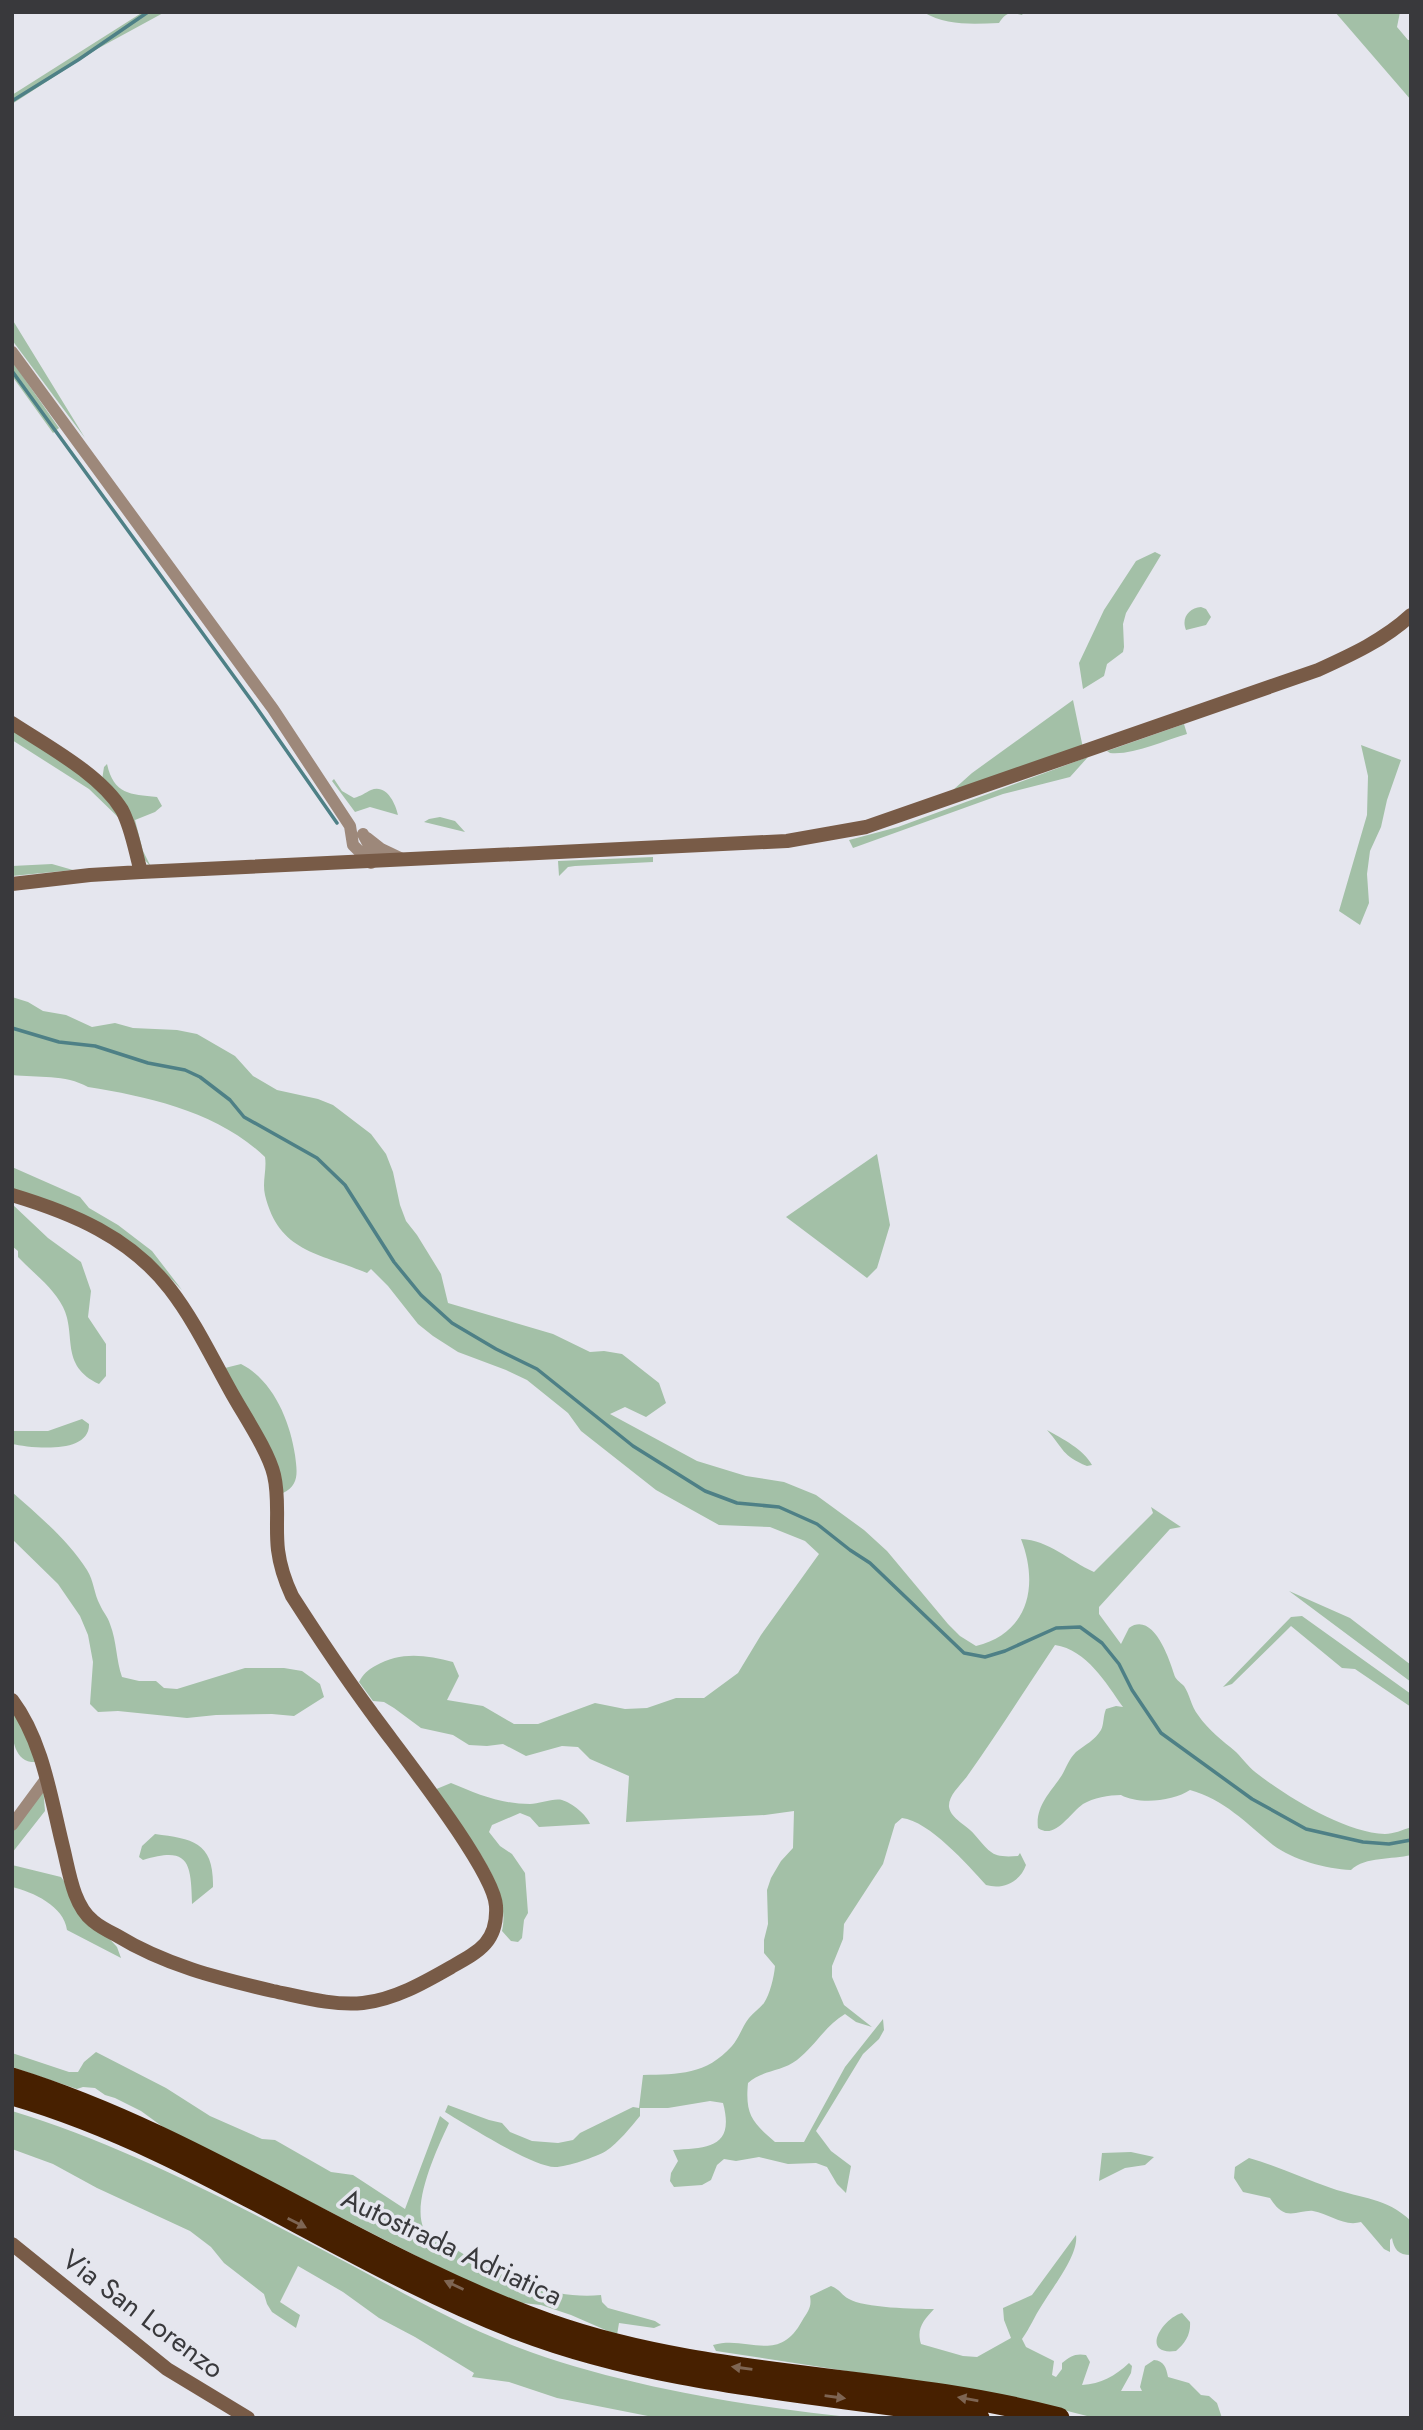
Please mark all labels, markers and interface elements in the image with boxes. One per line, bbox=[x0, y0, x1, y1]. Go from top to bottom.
street label: Autostrada Adriatica bbox=[335, 2178, 569, 2316]
one-way arrow bbox=[287, 2217, 307, 2229]
street label: Via San Lorenzo bbox=[53, 2239, 233, 2389]
one-way arrow bbox=[444, 2279, 464, 2291]
one-way arrow bbox=[731, 2362, 753, 2373]
one-way arrow bbox=[825, 2392, 847, 2403]
one-way arrow bbox=[957, 2393, 979, 2404]

